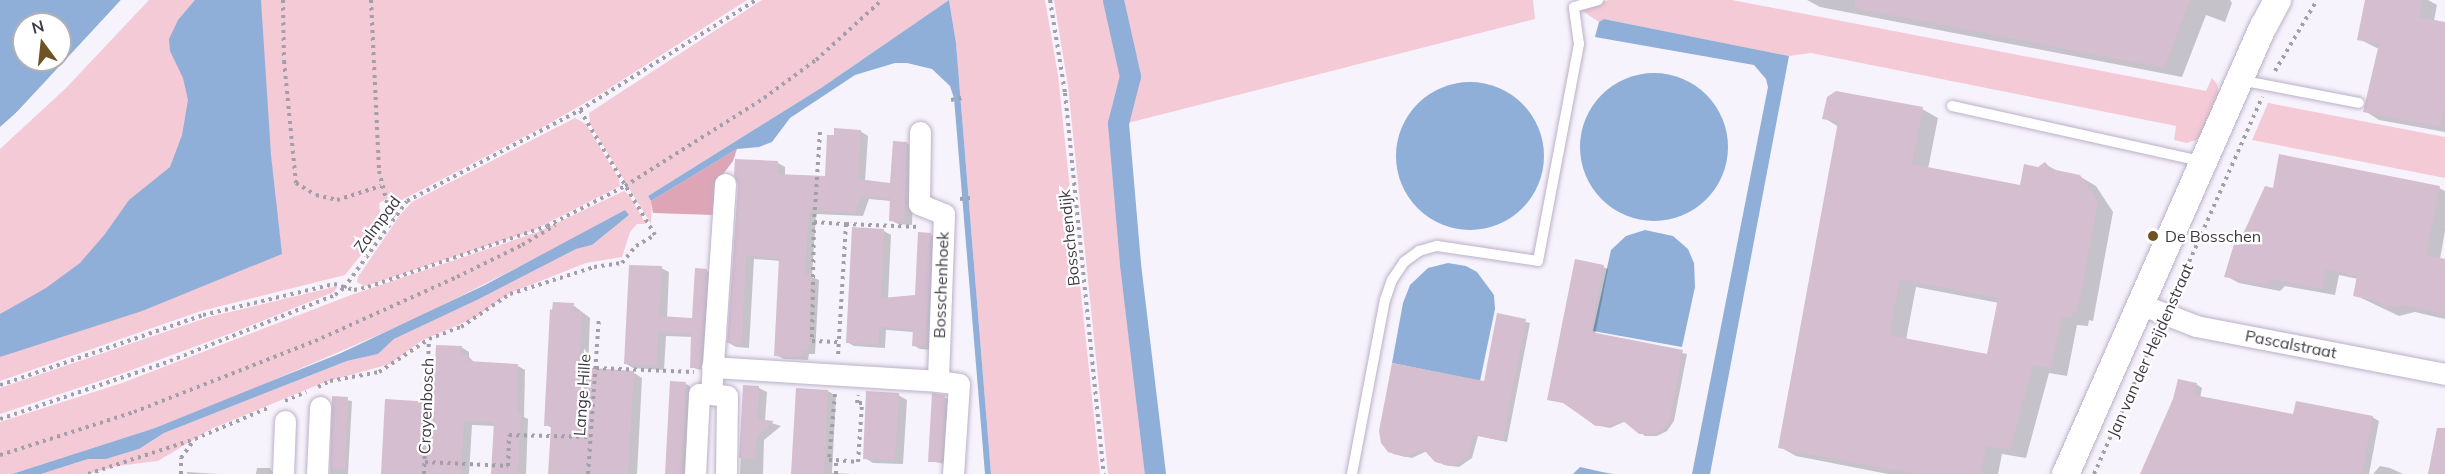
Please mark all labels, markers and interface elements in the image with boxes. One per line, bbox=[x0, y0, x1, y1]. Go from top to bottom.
north arrow bbox=[12, 12, 72, 72]
text: N bbox=[29, 15, 46, 38]
street label: Bosschendijk bbox=[1054, 189, 1084, 287]
street label: Zalmpad bbox=[350, 192, 404, 256]
place label: De Bosschen bbox=[2165, 226, 2261, 246]
marker: De Bosschen bbox=[2146, 229, 2160, 243]
street label: Bosschenhoek bbox=[930, 231, 952, 339]
street label: Jan van der Heijdenstraat bbox=[2103, 260, 2197, 440]
street label: Pascalstraat bbox=[2244, 326, 2338, 362]
street label: Lange Hille bbox=[570, 353, 594, 437]
street label: Crayenbosch bbox=[415, 357, 437, 455]

